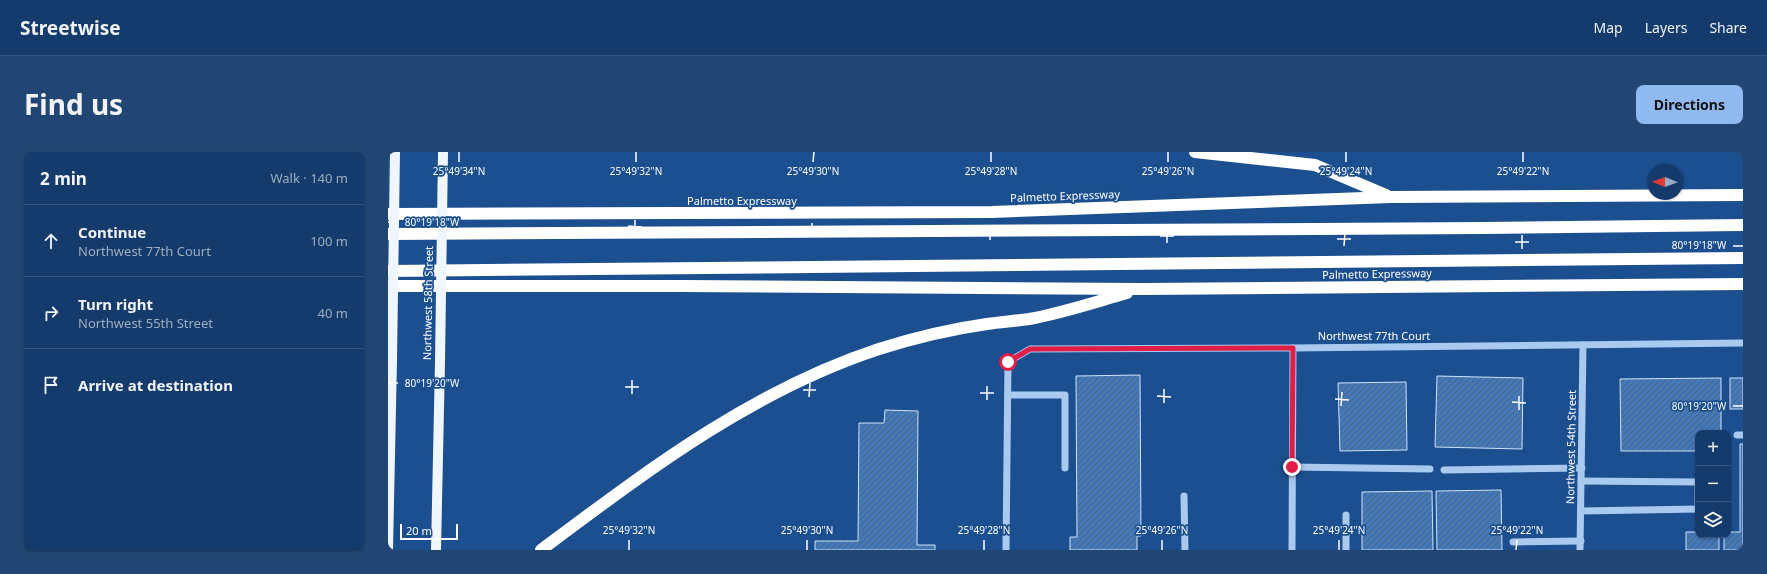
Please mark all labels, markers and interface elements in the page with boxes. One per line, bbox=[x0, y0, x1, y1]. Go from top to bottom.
text: Streetwise bbox=[20, 15, 121, 41]
text: Map bbox=[1594, 18, 1623, 37]
text: Layers bbox=[1645, 18, 1687, 37]
text: Share bbox=[1709, 18, 1747, 37]
text: Find us bbox=[24, 85, 123, 123]
button: Directions bbox=[1636, 85, 1743, 124]
text: 25°49'34"N bbox=[433, 164, 485, 178]
text: 25°49'32"N bbox=[610, 164, 662, 178]
text: 25°49'30"N bbox=[787, 164, 839, 178]
text: 25°49'28"N bbox=[965, 164, 1017, 178]
text: 25°49'26"N bbox=[1142, 164, 1194, 178]
text: 25°49'24"N bbox=[1320, 164, 1372, 178]
text: 25°49'22"N bbox=[1497, 164, 1549, 178]
north arrow bbox=[1647, 164, 1683, 200]
text: 2 min bbox=[40, 167, 87, 190]
text: Walk · 140 m bbox=[270, 169, 348, 187]
street label: Palmetto Expressway bbox=[1010, 186, 1120, 205]
street label: Palmetto Expressway bbox=[687, 193, 797, 208]
text: 80°19'18"W bbox=[405, 215, 460, 229]
text: Continue bbox=[78, 222, 146, 242]
icon: ahead bbox=[40, 230, 62, 252]
text: 100 m bbox=[310, 232, 348, 250]
text: 80°19'18"W bbox=[1672, 238, 1727, 252]
text: Northwest 77th Court bbox=[78, 242, 211, 260]
street label: Northwest 58th Street bbox=[419, 246, 436, 360]
street label: Palmetto Expressway bbox=[1322, 265, 1432, 282]
text: Turn right bbox=[78, 294, 153, 314]
icon: right bbox=[40, 302, 62, 324]
text: 40 m bbox=[318, 304, 348, 322]
text: Northwest 55th Street bbox=[78, 314, 213, 332]
street label: Northwest 77th Court bbox=[1318, 328, 1430, 343]
route start bbox=[999, 353, 1017, 371]
icon: arrive bbox=[40, 374, 62, 396]
text: Arrive at destination bbox=[78, 375, 233, 395]
text: 80°19'20"W bbox=[405, 376, 460, 390]
street label: Northwest 54th Street bbox=[1562, 390, 1579, 504]
text: 80°19'20"W bbox=[1672, 399, 1727, 413]
map controls bbox=[1695, 430, 1731, 538]
button: + bbox=[1695, 430, 1731, 466]
route end bbox=[1283, 458, 1301, 476]
button: − bbox=[1695, 466, 1731, 502]
button: layers bbox=[1695, 502, 1731, 538]
scale bar bbox=[400, 522, 458, 541]
text: 20 m bbox=[406, 523, 432, 538]
text: 25°49'32"N bbox=[603, 523, 655, 537]
text: 25°49'30"N bbox=[781, 523, 833, 537]
text: 25°49'28"N bbox=[958, 523, 1010, 537]
text: 25°49'26"N bbox=[1136, 523, 1188, 537]
text: 25°49'24"N bbox=[1313, 523, 1365, 537]
text: 25°49'22"N bbox=[1491, 523, 1543, 537]

